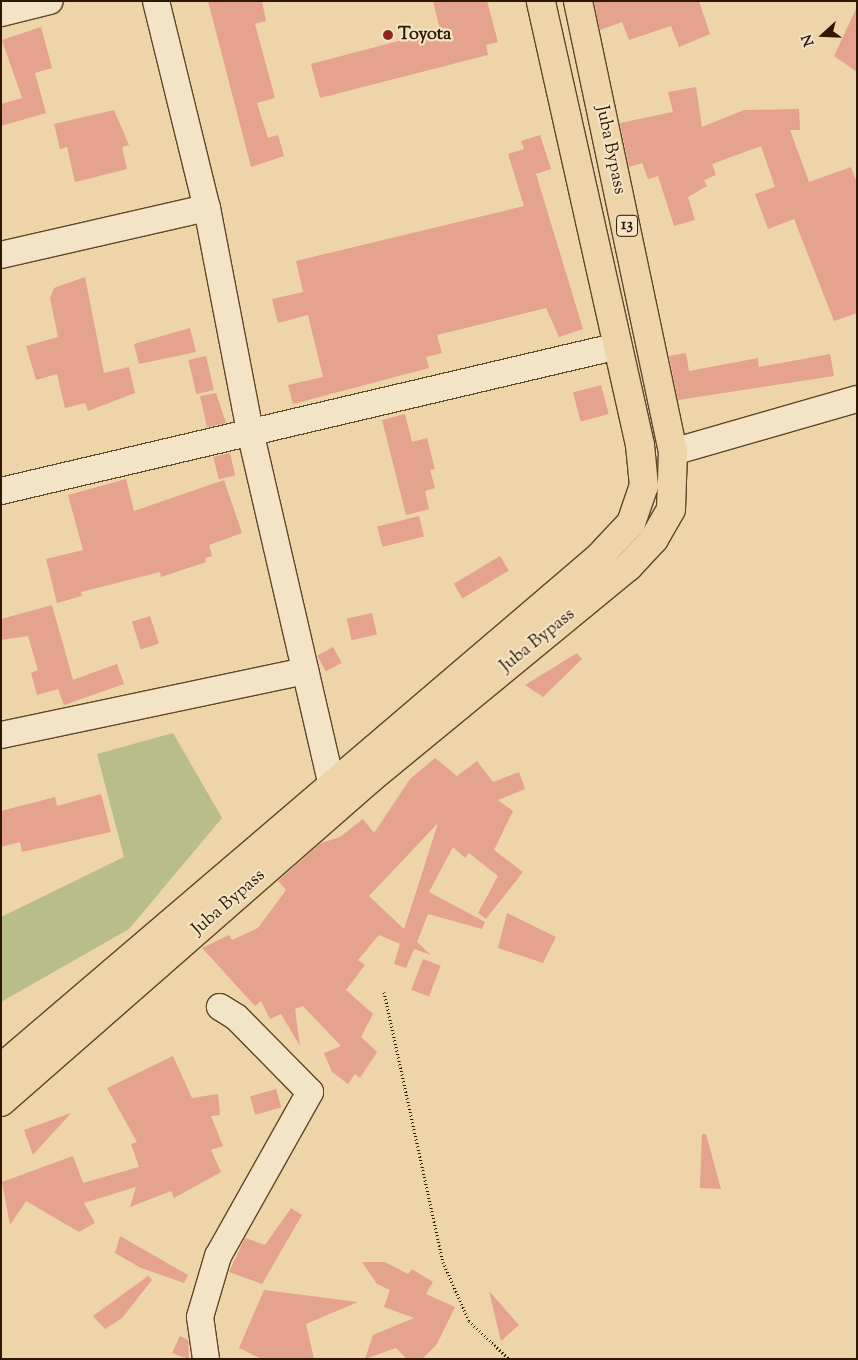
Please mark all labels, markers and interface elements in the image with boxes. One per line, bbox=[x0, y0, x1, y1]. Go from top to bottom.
north arrow bbox=[798, 10, 848, 60]
place label: Toyota bbox=[398, 24, 451, 46]
marker: Toyota bbox=[382, 29, 394, 41]
text: N bbox=[798, 31, 820, 49]
street label: Juba Bypass bbox=[590, 104, 630, 196]
road number: 13 bbox=[616, 212, 638, 240]
street label: Juba Bypass bbox=[496, 604, 580, 678]
street label: Juba Bypass bbox=[188, 865, 270, 941]

